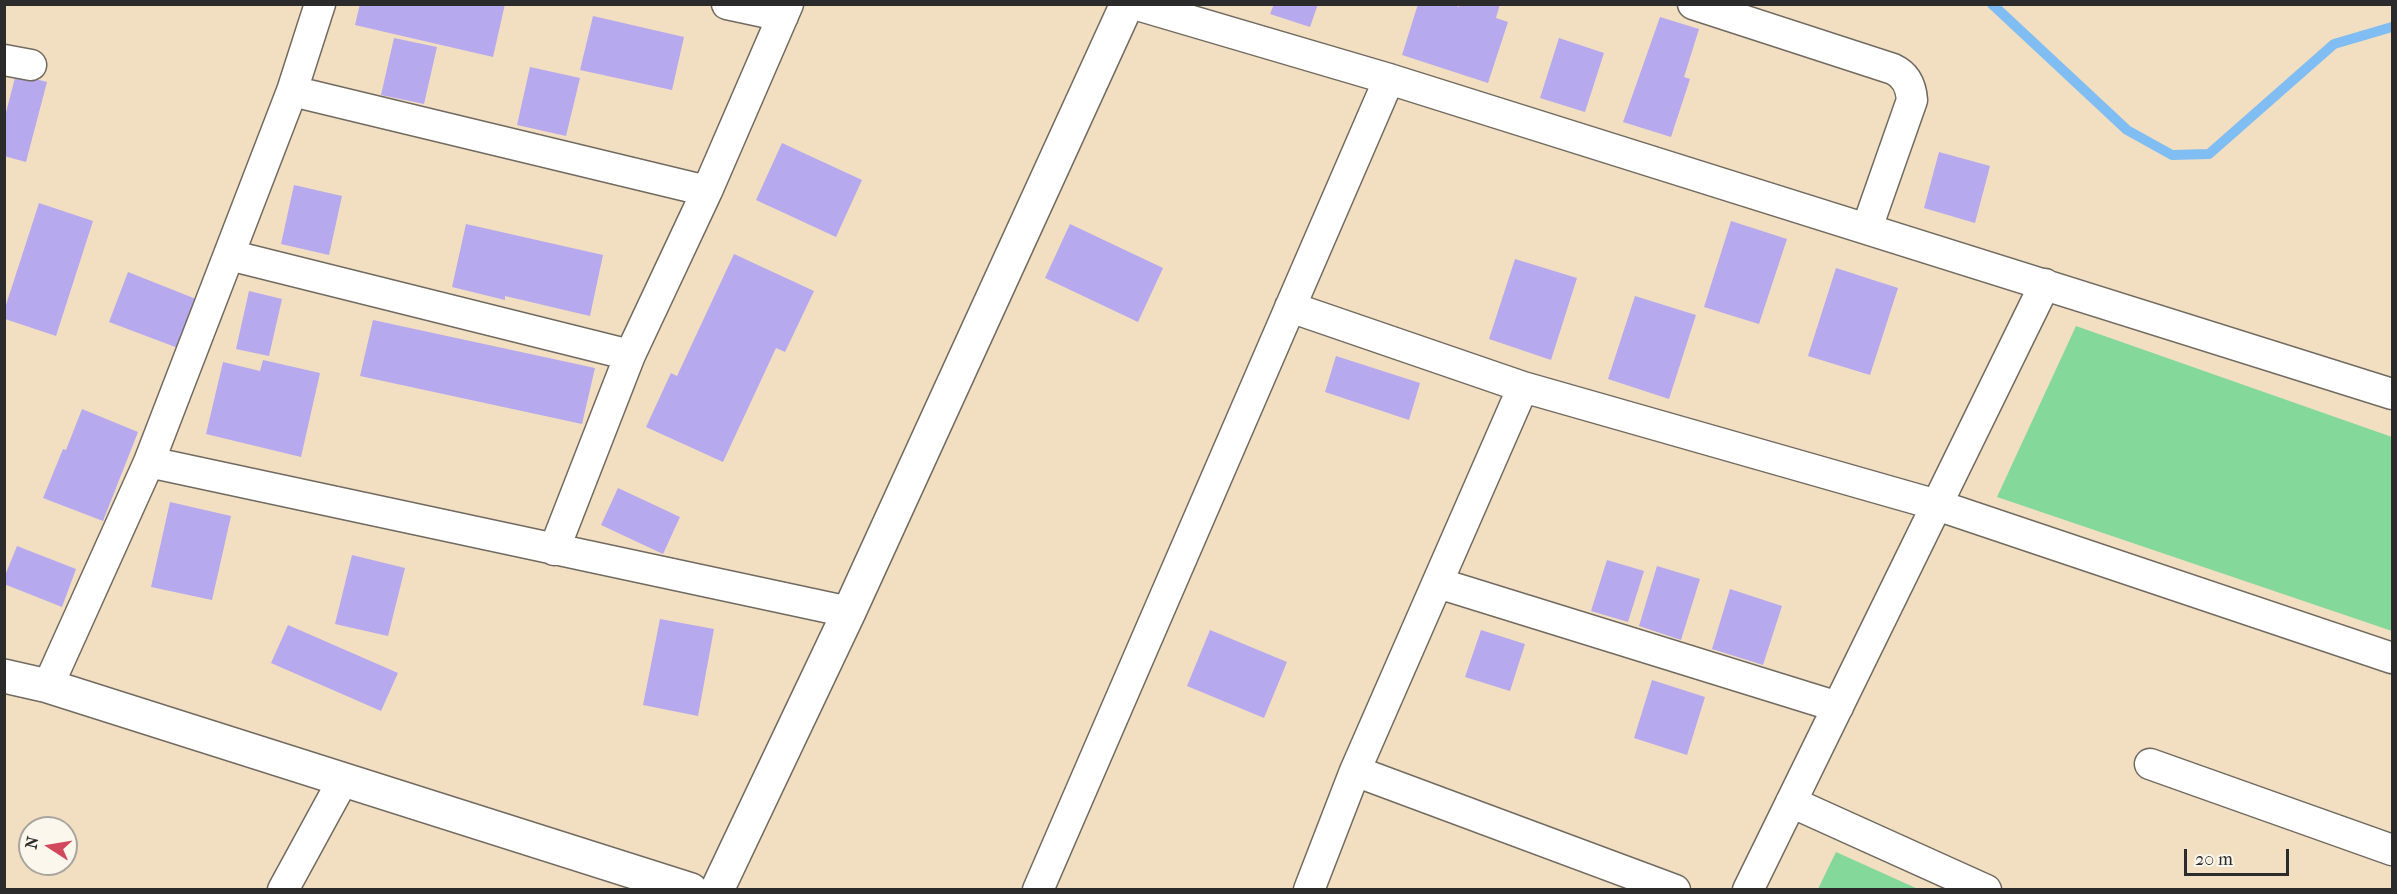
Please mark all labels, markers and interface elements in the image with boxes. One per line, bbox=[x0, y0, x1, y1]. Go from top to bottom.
north arrow bbox=[18, 816, 78, 876]
text: N bbox=[21, 835, 42, 850]
scale bar bbox=[2187, 837, 2292, 875]
text: 20 m bbox=[2195, 849, 2233, 870]

